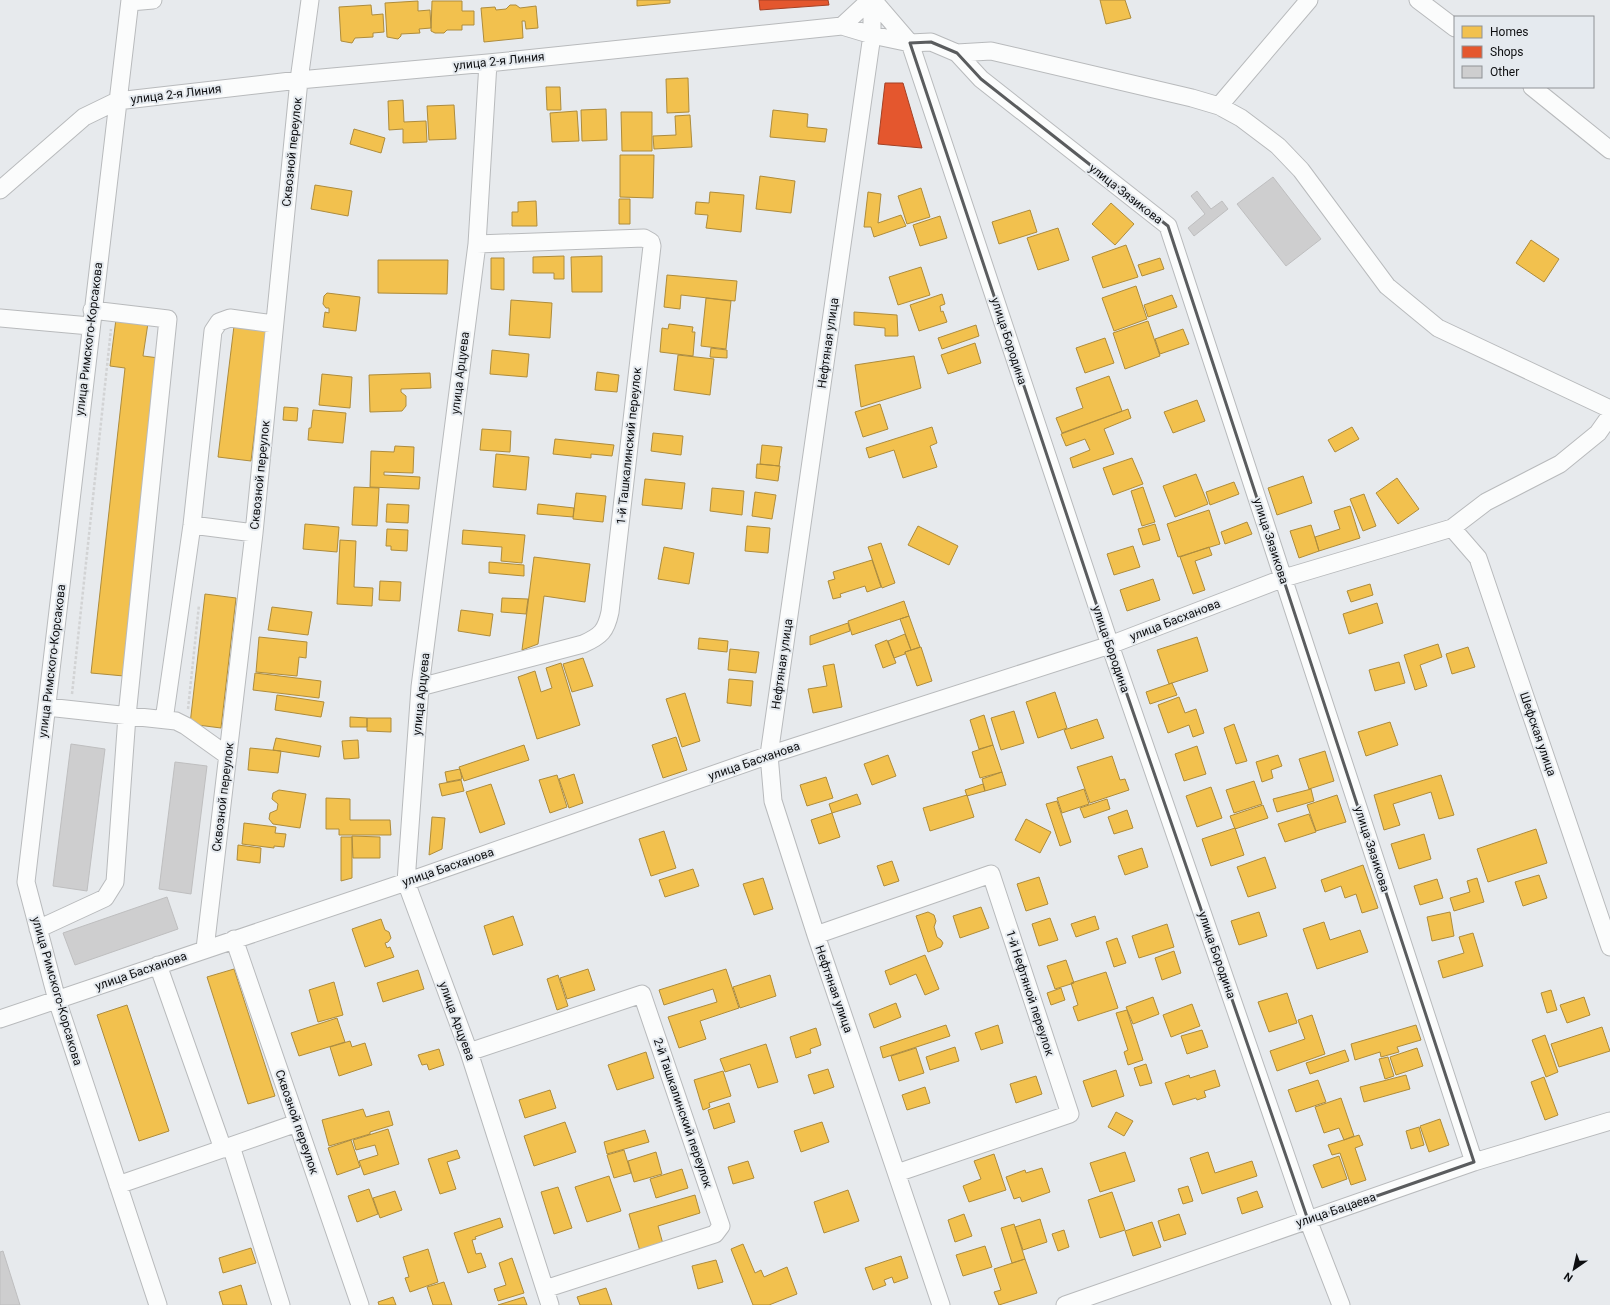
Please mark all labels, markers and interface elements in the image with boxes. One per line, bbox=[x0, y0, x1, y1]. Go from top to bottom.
legend bbox=[1454, 16, 1594, 88]
text: Homes bbox=[1490, 25, 1528, 39]
text: Shops bbox=[1490, 45, 1524, 59]
street label: улица 2-я Линия bbox=[453, 49, 545, 73]
text: Other bbox=[1490, 65, 1519, 79]
street label: улица 2-я Линия bbox=[130, 81, 222, 107]
street label: Сквозной переулок bbox=[279, 96, 305, 207]
street label: улица Зязикова bbox=[1087, 161, 1165, 227]
street label: улица Римского-Корсакова bbox=[73, 262, 105, 416]
street label: улица Бородина bbox=[988, 296, 1030, 386]
street label: Нефтяная улица bbox=[815, 297, 841, 389]
street label: улица Арцуева bbox=[448, 331, 472, 415]
street label: 1-й Ташкалинский переулок bbox=[614, 366, 644, 525]
street label: Сквозной переулок bbox=[247, 419, 273, 530]
street label: улица Зязикова bbox=[1251, 496, 1291, 586]
street label: улица Римского-Корсакова bbox=[36, 584, 68, 738]
street label: улица Басханова bbox=[1128, 596, 1222, 644]
street label: улица Бородина bbox=[1090, 604, 1132, 694]
street label: Нефтяная улица bbox=[769, 618, 795, 710]
street label: улица Арцуева bbox=[410, 652, 432, 736]
street label: Шефская улица bbox=[1517, 690, 1559, 778]
street label: улица Басханова bbox=[706, 739, 802, 783]
street label: Сквозной переулок bbox=[209, 741, 237, 852]
street label: улица Зязикова bbox=[1352, 804, 1392, 894]
street label: улица Басханова bbox=[400, 845, 496, 889]
street label: улица Бородина bbox=[1196, 910, 1238, 1000]
street label: улица Римского-Корсакова bbox=[29, 915, 85, 1067]
street label: 1-й Нефтяной переулок bbox=[1003, 928, 1057, 1058]
street label: Нефтяная улица bbox=[812, 943, 856, 1035]
street label: улица Басханова bbox=[93, 949, 189, 993]
street label: улица Арцуева bbox=[436, 980, 478, 1062]
street label: 2-й Ташкалинский переулок bbox=[651, 1036, 715, 1190]
street label: Сквозной переулок bbox=[273, 1068, 322, 1177]
street label: улица Бацаева bbox=[1294, 1190, 1378, 1230]
north arrow bbox=[1554, 1249, 1594, 1289]
text: N bbox=[1562, 1269, 1576, 1284]

